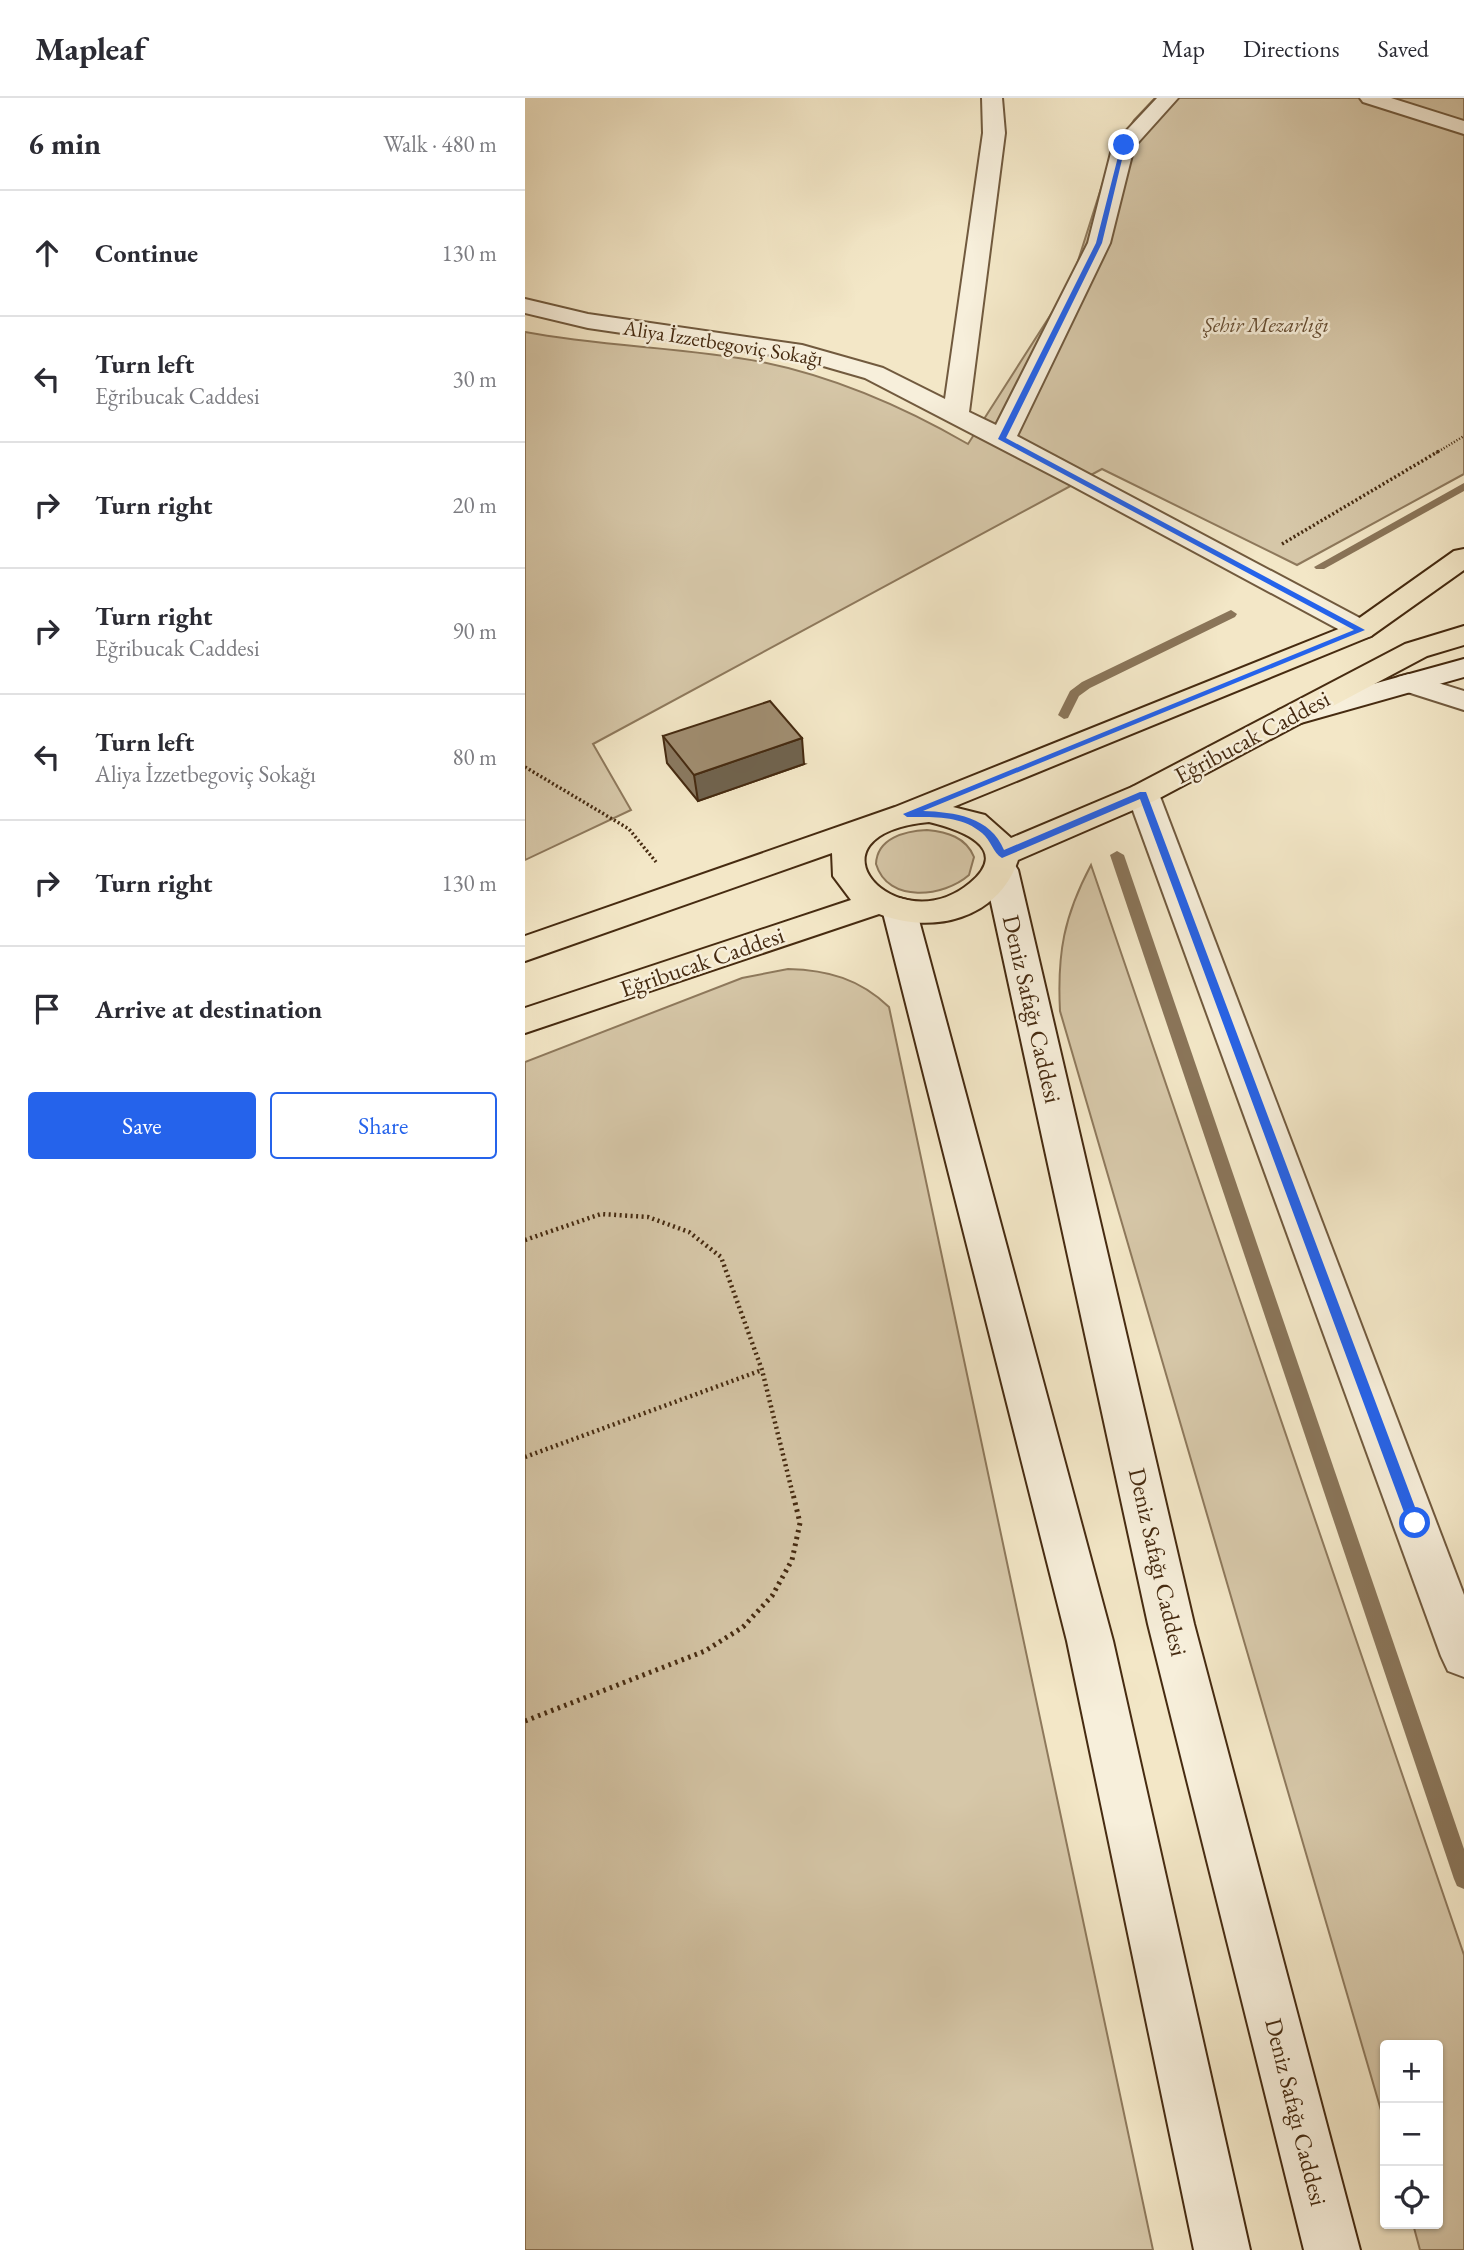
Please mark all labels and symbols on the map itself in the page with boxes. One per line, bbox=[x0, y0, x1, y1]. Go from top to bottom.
route end bbox=[1108, 129, 1139, 160]
park label: Şehir Mezarlığı bbox=[1202, 311, 1329, 338]
street label: Aliya İzzetbegoviç Sokağı bbox=[620, 313, 825, 372]
street label: Eğribucak Caddesi bbox=[1169, 682, 1335, 791]
street label: Deniz Safağı Caddesi bbox=[996, 912, 1069, 1106]
street label: Eğribucak Caddesi bbox=[616, 919, 788, 1004]
street label: Deniz Safağı Caddesi bbox=[1122, 1465, 1195, 1659]
route start bbox=[1399, 1507, 1430, 1538]
street label: Deniz Safağı Caddesi bbox=[1258, 2015, 1335, 2209]

